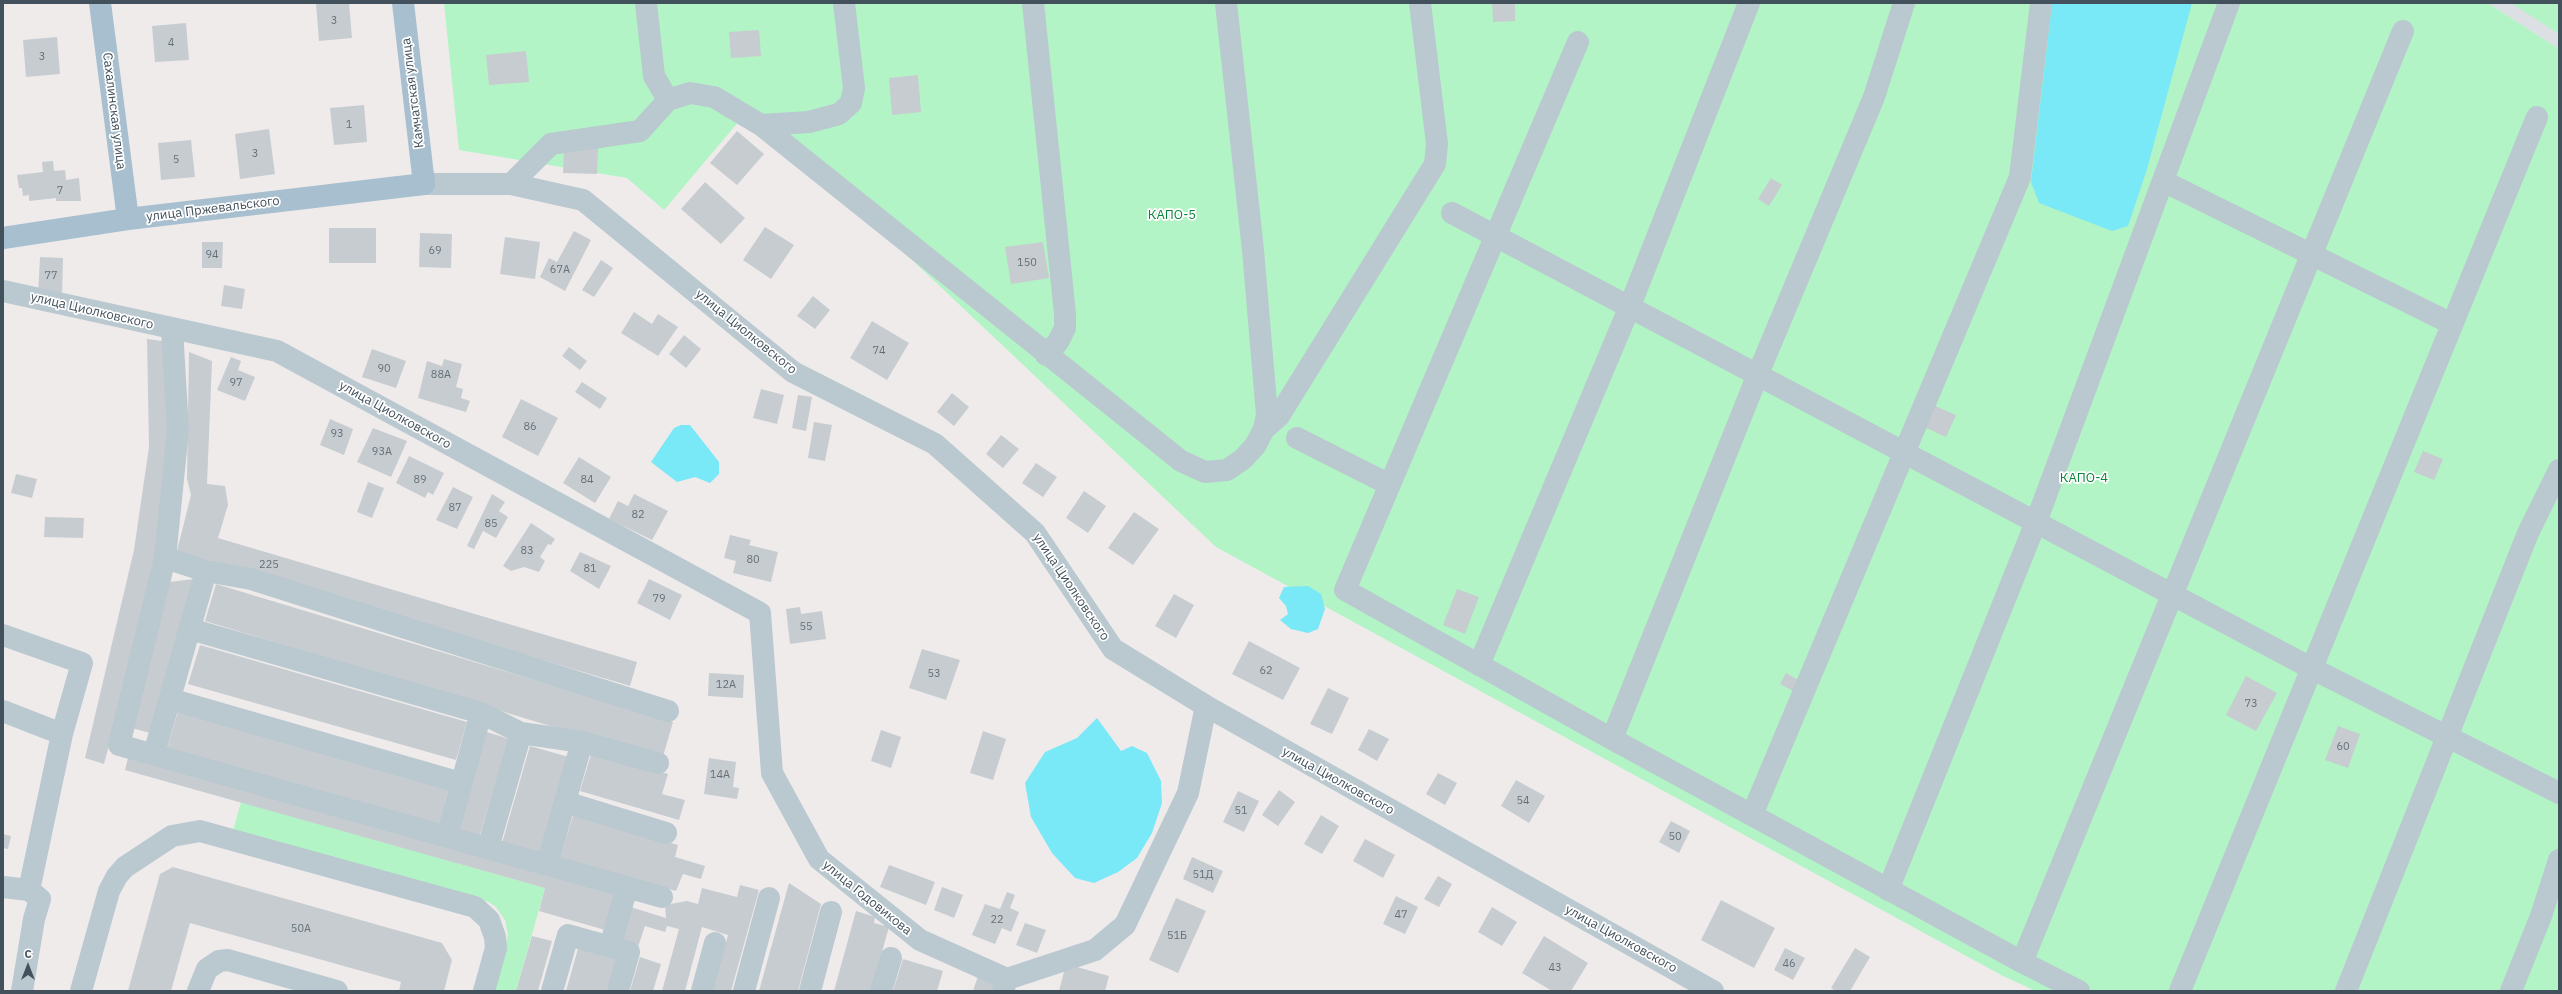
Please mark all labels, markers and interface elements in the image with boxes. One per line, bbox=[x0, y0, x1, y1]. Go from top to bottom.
house number: 3 bbox=[331, 14, 337, 28]
house number: 4 bbox=[168, 36, 174, 50]
street label: Камчатская улица bbox=[399, 37, 427, 149]
house number: 3 bbox=[39, 50, 45, 64]
street label: Сахалинская улица bbox=[99, 52, 129, 170]
house number: 1 bbox=[346, 118, 352, 132]
house number: 3 bbox=[252, 147, 258, 161]
house number: 5 bbox=[173, 153, 179, 167]
house number: 7 bbox=[57, 184, 63, 198]
street label: улица Пржевальского bbox=[145, 193, 281, 225]
park label: КАПО-5 bbox=[1148, 207, 1196, 223]
house number: 69 bbox=[428, 244, 442, 258]
house number: 94 bbox=[205, 248, 219, 262]
house number: 150 bbox=[1017, 256, 1037, 270]
house number: 67А bbox=[550, 263, 570, 277]
house number: 77 bbox=[44, 269, 58, 283]
street label: улица Циолковского bbox=[692, 286, 800, 378]
street label: улица Циолковского bbox=[29, 289, 155, 333]
house number: 74 bbox=[872, 344, 886, 358]
house number: 90 bbox=[377, 362, 391, 376]
house number: 88А bbox=[431, 368, 451, 382]
house number: 97 bbox=[229, 376, 243, 390]
street label: улица Циолковского bbox=[336, 378, 454, 452]
house number: 86 bbox=[523, 420, 537, 434]
house number: 93 bbox=[330, 427, 344, 441]
house number: 93А bbox=[372, 445, 392, 459]
park label: КАПО-4 bbox=[2060, 470, 2108, 486]
house number: 89 bbox=[413, 473, 427, 487]
house number: 84 bbox=[580, 473, 594, 487]
house number: 87 bbox=[448, 501, 462, 515]
house number: 82 bbox=[631, 508, 645, 522]
house number: 85 bbox=[484, 517, 498, 531]
street label: улица Циолковского bbox=[1029, 531, 1113, 643]
house number: 83 bbox=[520, 544, 534, 558]
house number: 80 bbox=[746, 553, 760, 567]
house number: 225 bbox=[259, 558, 279, 572]
house number: 81 bbox=[583, 562, 597, 576]
house number: 79 bbox=[652, 592, 666, 606]
house number: 55 bbox=[799, 620, 813, 634]
house number: 62 bbox=[1259, 664, 1273, 678]
house number: 53 bbox=[927, 667, 941, 681]
house number: 12А bbox=[716, 678, 736, 692]
house number: 73 bbox=[2244, 697, 2258, 711]
house number: 60 bbox=[2336, 740, 2350, 754]
street label: улица Циолковского bbox=[1279, 744, 1397, 818]
house number: 14А bbox=[710, 768, 730, 782]
house number: 54 bbox=[1516, 794, 1530, 808]
house number: 51 bbox=[1234, 804, 1248, 818]
house number: 50 bbox=[1668, 830, 1682, 844]
street label: улица Годовикова bbox=[819, 857, 915, 939]
house number: 51Д bbox=[1192, 868, 1214, 882]
street label: улица Циолковского bbox=[1562, 902, 1680, 976]
house number: 47 bbox=[1394, 908, 1408, 922]
house number: 22 bbox=[990, 913, 1004, 927]
house number: 50А bbox=[291, 922, 311, 936]
house number: 51Б bbox=[1167, 929, 1187, 943]
north arrow bbox=[8, 946, 48, 986]
text: С bbox=[24, 947, 32, 961]
house number: 46 bbox=[1782, 957, 1796, 971]
house number: 43 bbox=[1548, 961, 1562, 975]

